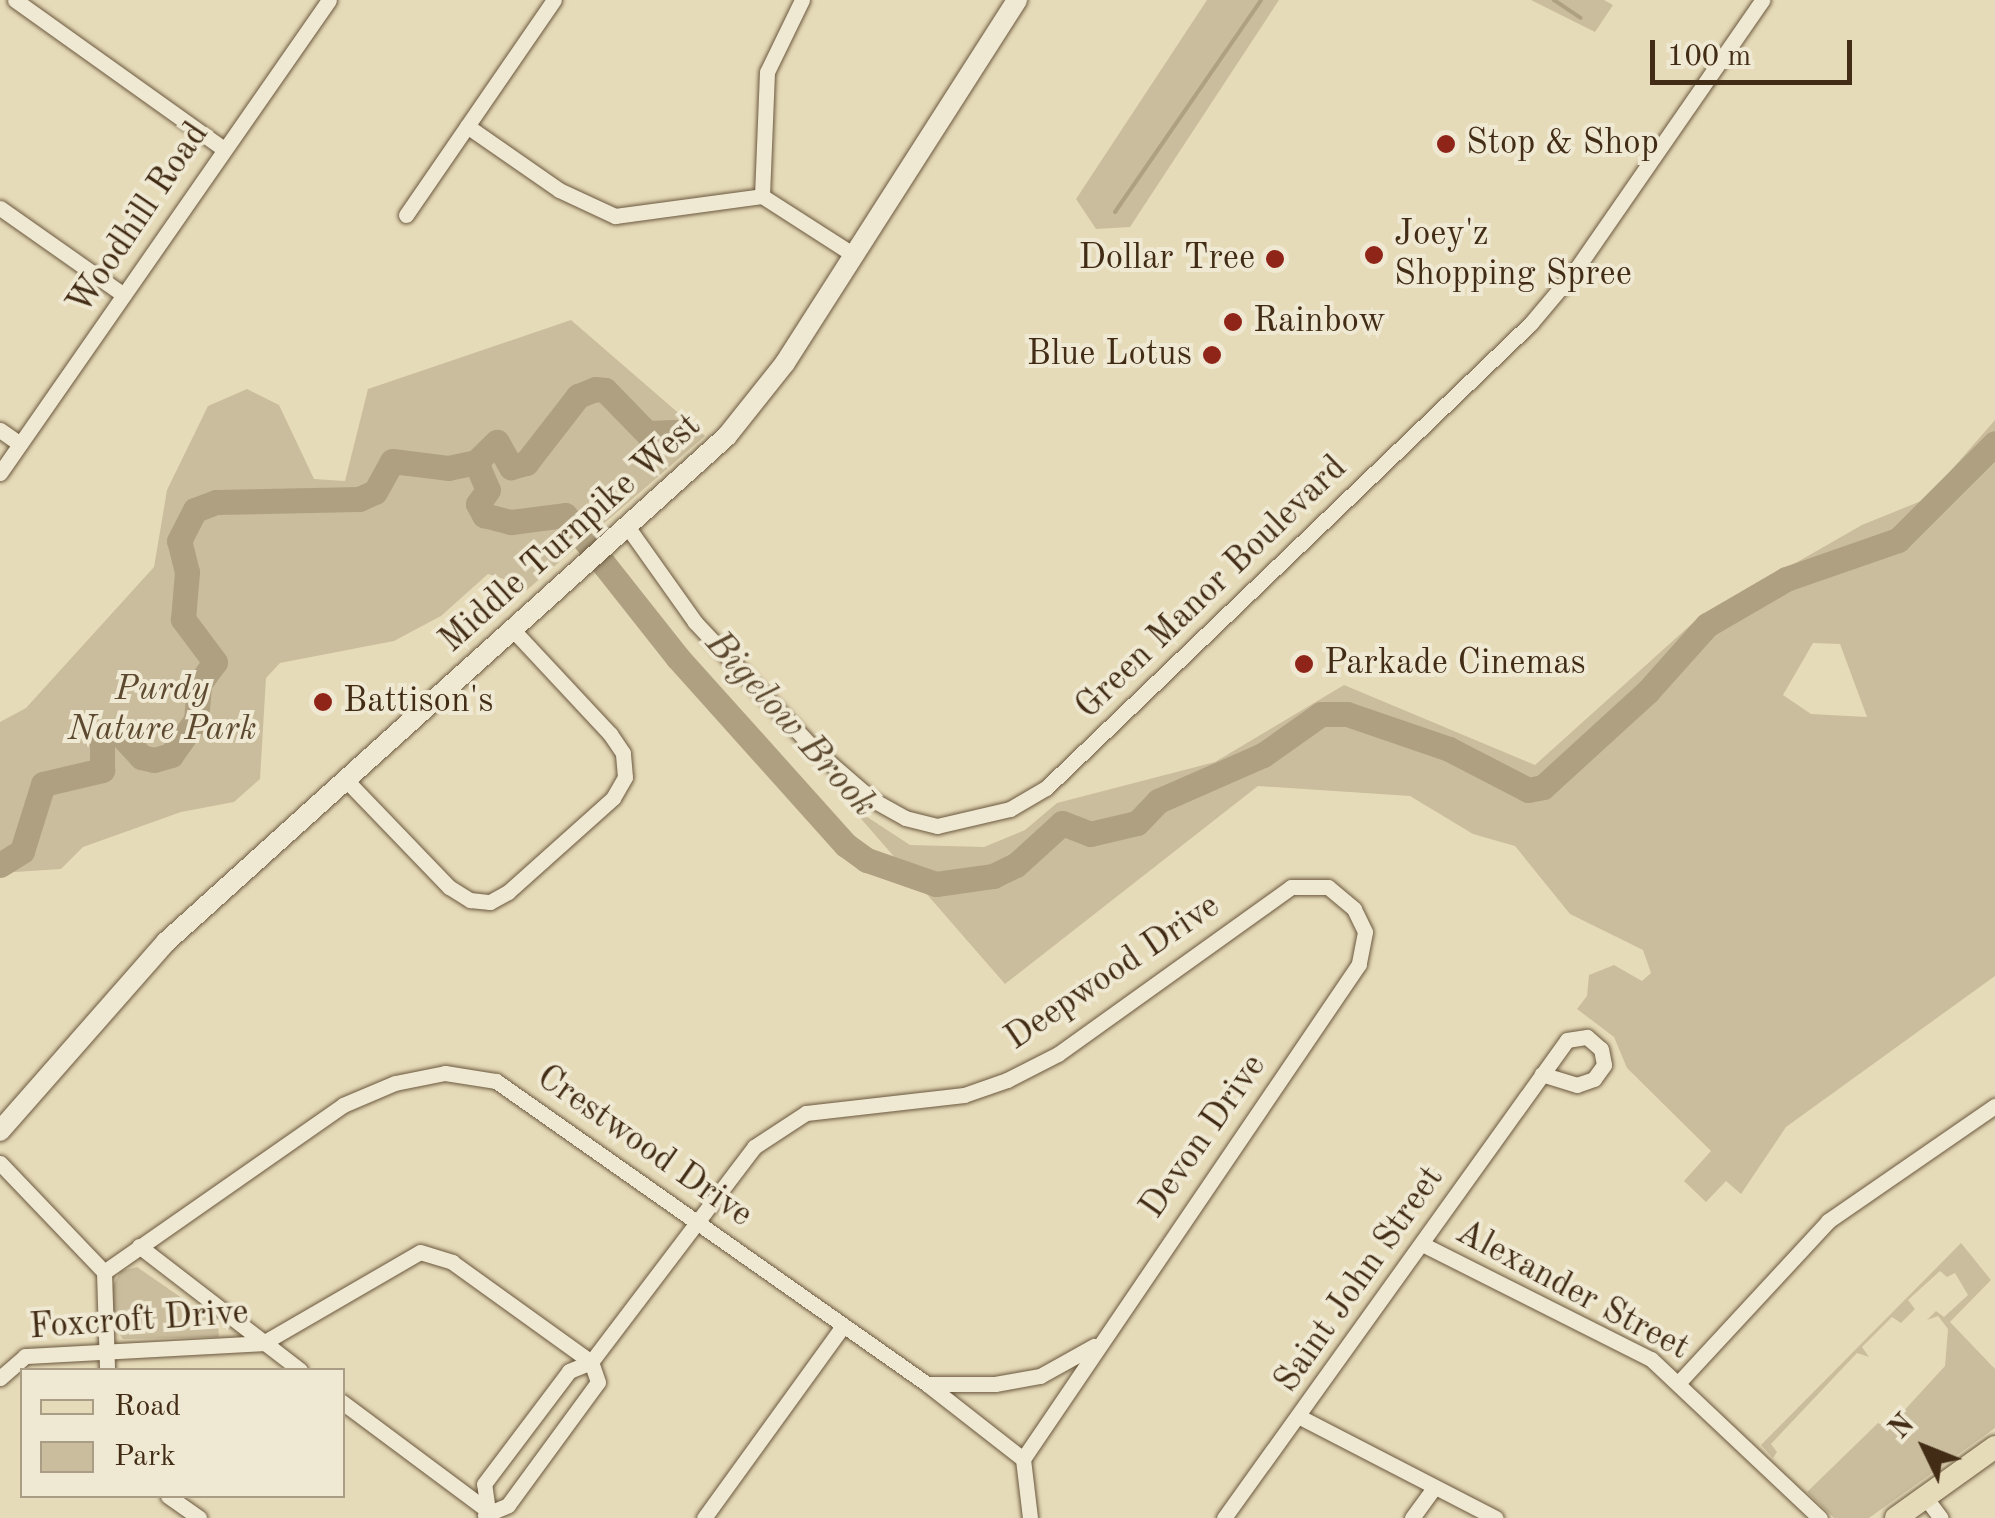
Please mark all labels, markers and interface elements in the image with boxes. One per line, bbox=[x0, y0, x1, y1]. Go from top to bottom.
scale bar bbox=[1655, 20, 1858, 82]
text: 100 m bbox=[1667, 42, 1751, 72]
street label: Woodhill Road bbox=[59, 115, 219, 323]
place label: Stop & Shop bbox=[1466, 123, 1659, 165]
marker: Stop & Shop bbox=[1435, 133, 1457, 155]
place label: Joey'z Shopping Spree bbox=[1394, 214, 1632, 296]
place label: Dollar Tree bbox=[1078, 238, 1255, 280]
marker: Joey'z Shopping Spree bbox=[1363, 244, 1385, 266]
marker: Dollar Tree bbox=[1264, 248, 1286, 270]
place label: Rainbow bbox=[1253, 301, 1386, 343]
marker: Rainbow bbox=[1222, 311, 1244, 333]
place label: Blue Lotus bbox=[1027, 334, 1192, 376]
marker: Blue Lotus bbox=[1201, 344, 1223, 366]
street label: Middle Turnpike West bbox=[432, 406, 710, 662]
street label: Green Manor Boulevard bbox=[1068, 448, 1356, 728]
water label: Bigelow Brook bbox=[694, 622, 886, 828]
place label: Parkade Cinemas bbox=[1324, 643, 1586, 685]
marker: Parkade Cinemas bbox=[1293, 653, 1315, 675]
park label: Purdy Nature Park bbox=[67, 669, 257, 751]
place label: Battison's bbox=[343, 681, 493, 723]
marker: Battison's bbox=[312, 691, 334, 713]
street label: Deepwood Drive bbox=[998, 886, 1228, 1060]
street label: Devon Drive bbox=[1132, 1047, 1276, 1227]
street label: Crestwood Drive bbox=[528, 1057, 760, 1237]
street label: Saint John Street bbox=[1266, 1159, 1454, 1401]
street label: Alexander Street bbox=[1448, 1212, 1696, 1370]
street label: Foxcroft Drive bbox=[28, 1292, 250, 1350]
legend bbox=[20, 1368, 345, 1498]
text: Road bbox=[114, 1392, 181, 1422]
north arrow bbox=[1875, 1398, 1975, 1498]
text: N bbox=[1886, 1410, 1921, 1445]
text: Park bbox=[114, 1442, 176, 1472]

